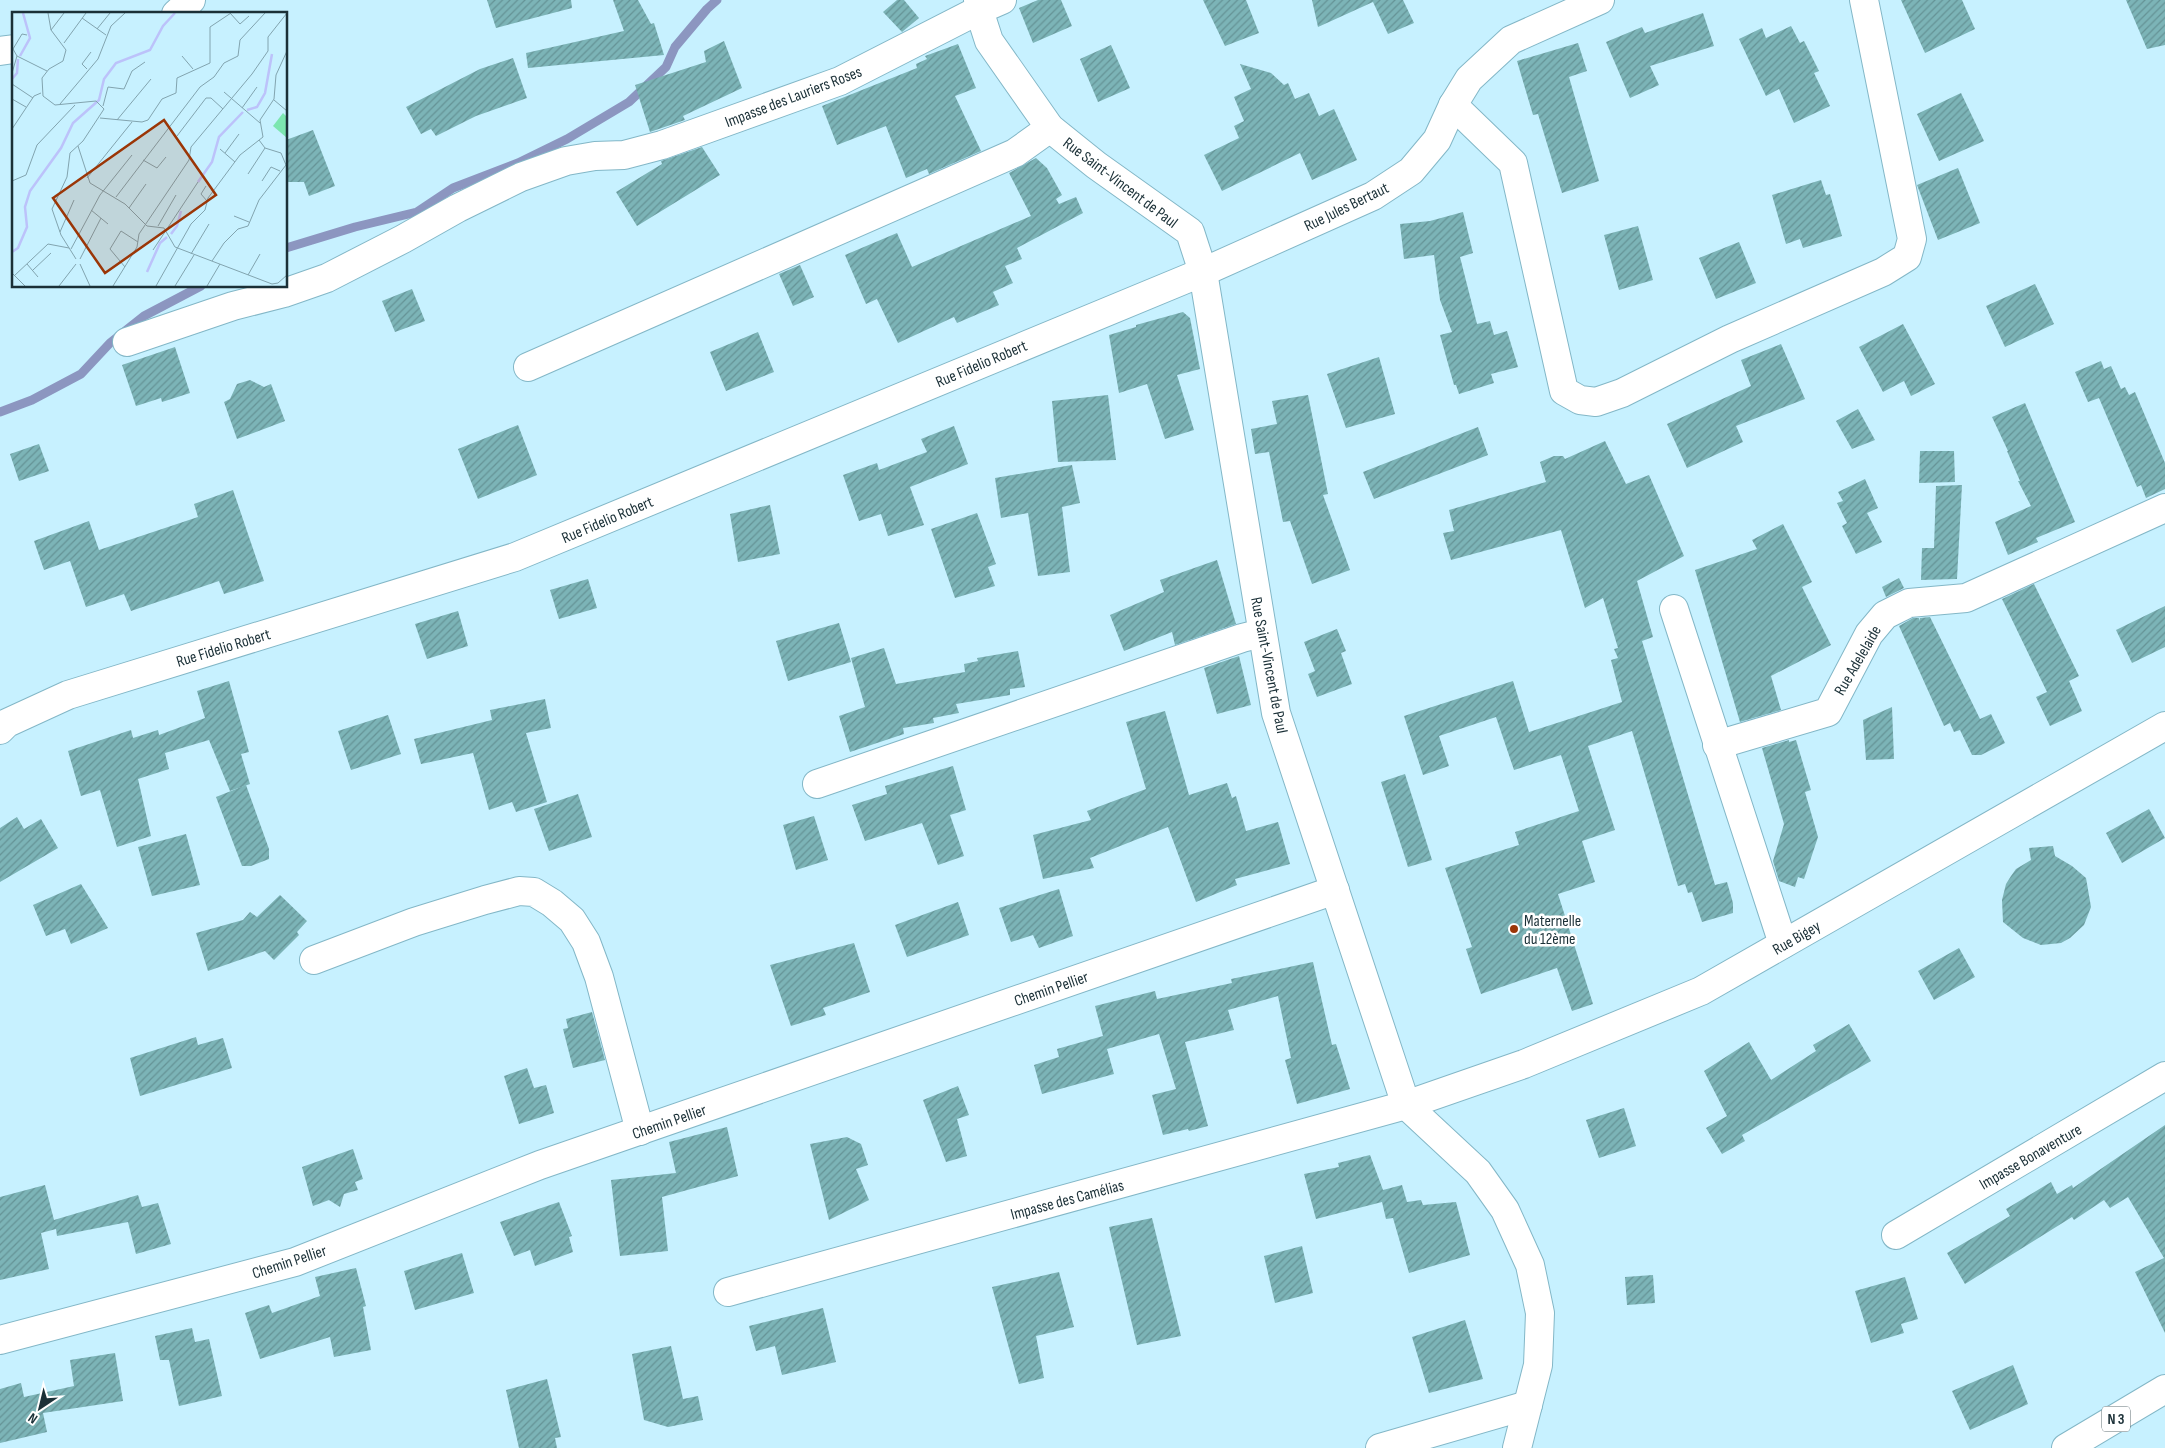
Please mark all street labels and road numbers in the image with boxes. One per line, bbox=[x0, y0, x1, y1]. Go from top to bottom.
street label: Impasse des Lauriers Roses bbox=[722, 62, 865, 132]
street label: Rue Saint-Vincent de Paul bbox=[1059, 134, 1181, 232]
street label: Rue Jules Bertaut bbox=[1301, 179, 1392, 236]
street label: Rue Fidelio Robert bbox=[933, 337, 1030, 392]
street label: Rue Fidelio Robert bbox=[559, 493, 656, 548]
street label: Rue Saint-Vincent de Paul bbox=[1246, 595, 1291, 735]
street label: Rue Adelelaide bbox=[1831, 622, 1886, 699]
street label: Rue Fidelio Robert bbox=[174, 625, 273, 672]
street label: Rue Bigey bbox=[1769, 917, 1824, 960]
street label: Chemin Pellier bbox=[1012, 968, 1091, 1011]
street label: Chemin Pellier bbox=[630, 1101, 709, 1144]
street label: Impasse Bonaventure bbox=[1976, 1120, 2085, 1194]
street label: Impasse des Camélias bbox=[1009, 1176, 1126, 1225]
street label: Chemin Pellier bbox=[250, 1241, 329, 1283]
road number: N 3 bbox=[2102, 1406, 2130, 1432]

